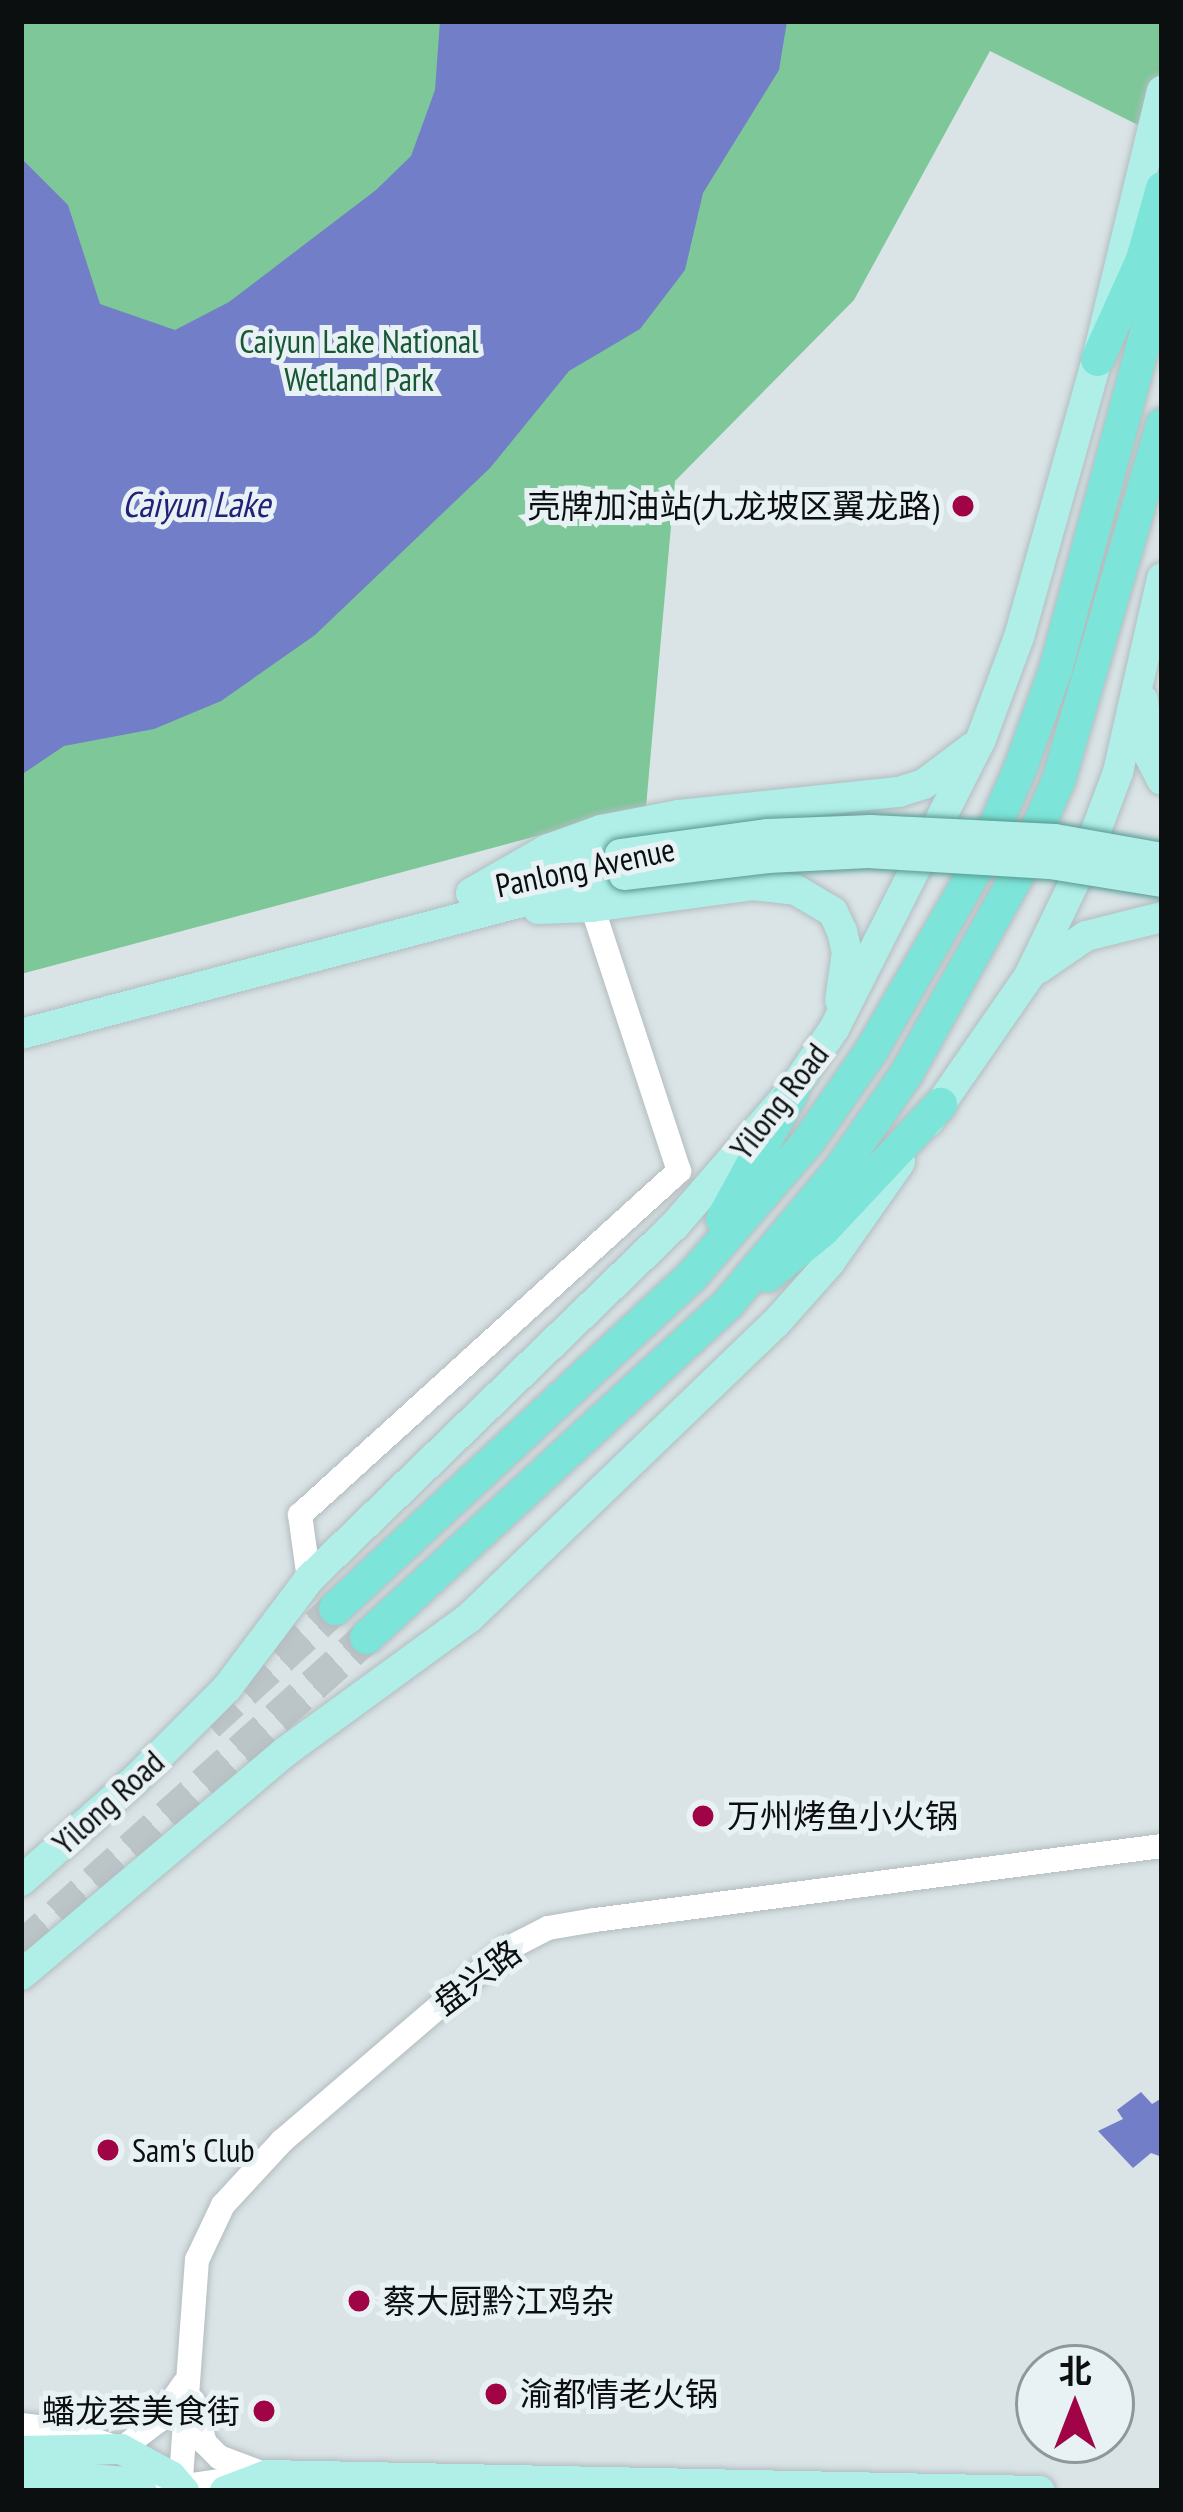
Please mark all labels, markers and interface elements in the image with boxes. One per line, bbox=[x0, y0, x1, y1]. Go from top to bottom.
park label: Caiyun Lake National Wetland Park bbox=[239, 321, 479, 399]
water label: Caiyun Lake bbox=[122, 482, 270, 526]
place label: 壳牌加油站(九龙坡区翼龙路) bbox=[528, 486, 939, 526]
marker: 壳牌加油站(九龙坡区翼龙路) bbox=[950, 493, 976, 519]
street label: Panlong Avenue bbox=[491, 829, 679, 905]
street label: Yilong Road bbox=[721, 1035, 837, 1167]
street label: Yilong Road bbox=[44, 1742, 172, 1862]
place label: 万州烤鱼小火锅 bbox=[727, 1796, 958, 1836]
marker: 万州烤鱼小火锅 bbox=[690, 1803, 716, 1829]
street label: 盘兴路 bbox=[426, 1931, 528, 2023]
place label: Sam's Club bbox=[132, 2130, 255, 2170]
marker: Sam's Club bbox=[95, 2137, 121, 2163]
place label: 蔡大厨黔江鸡杂 bbox=[383, 2281, 614, 2321]
marker: 蔡大厨黔江鸡杂 bbox=[346, 2288, 372, 2314]
north arrow bbox=[1015, 2344, 1135, 2464]
text: 北 bbox=[1059, 2349, 1092, 2392]
place label: 渝都情老火锅 bbox=[520, 2374, 718, 2414]
marker: 渝都情老火锅 bbox=[483, 2381, 509, 2407]
place label: 蟠龙荟美食街 bbox=[42, 2391, 240, 2431]
marker: 蟠龙荟美食街 bbox=[251, 2398, 277, 2424]

